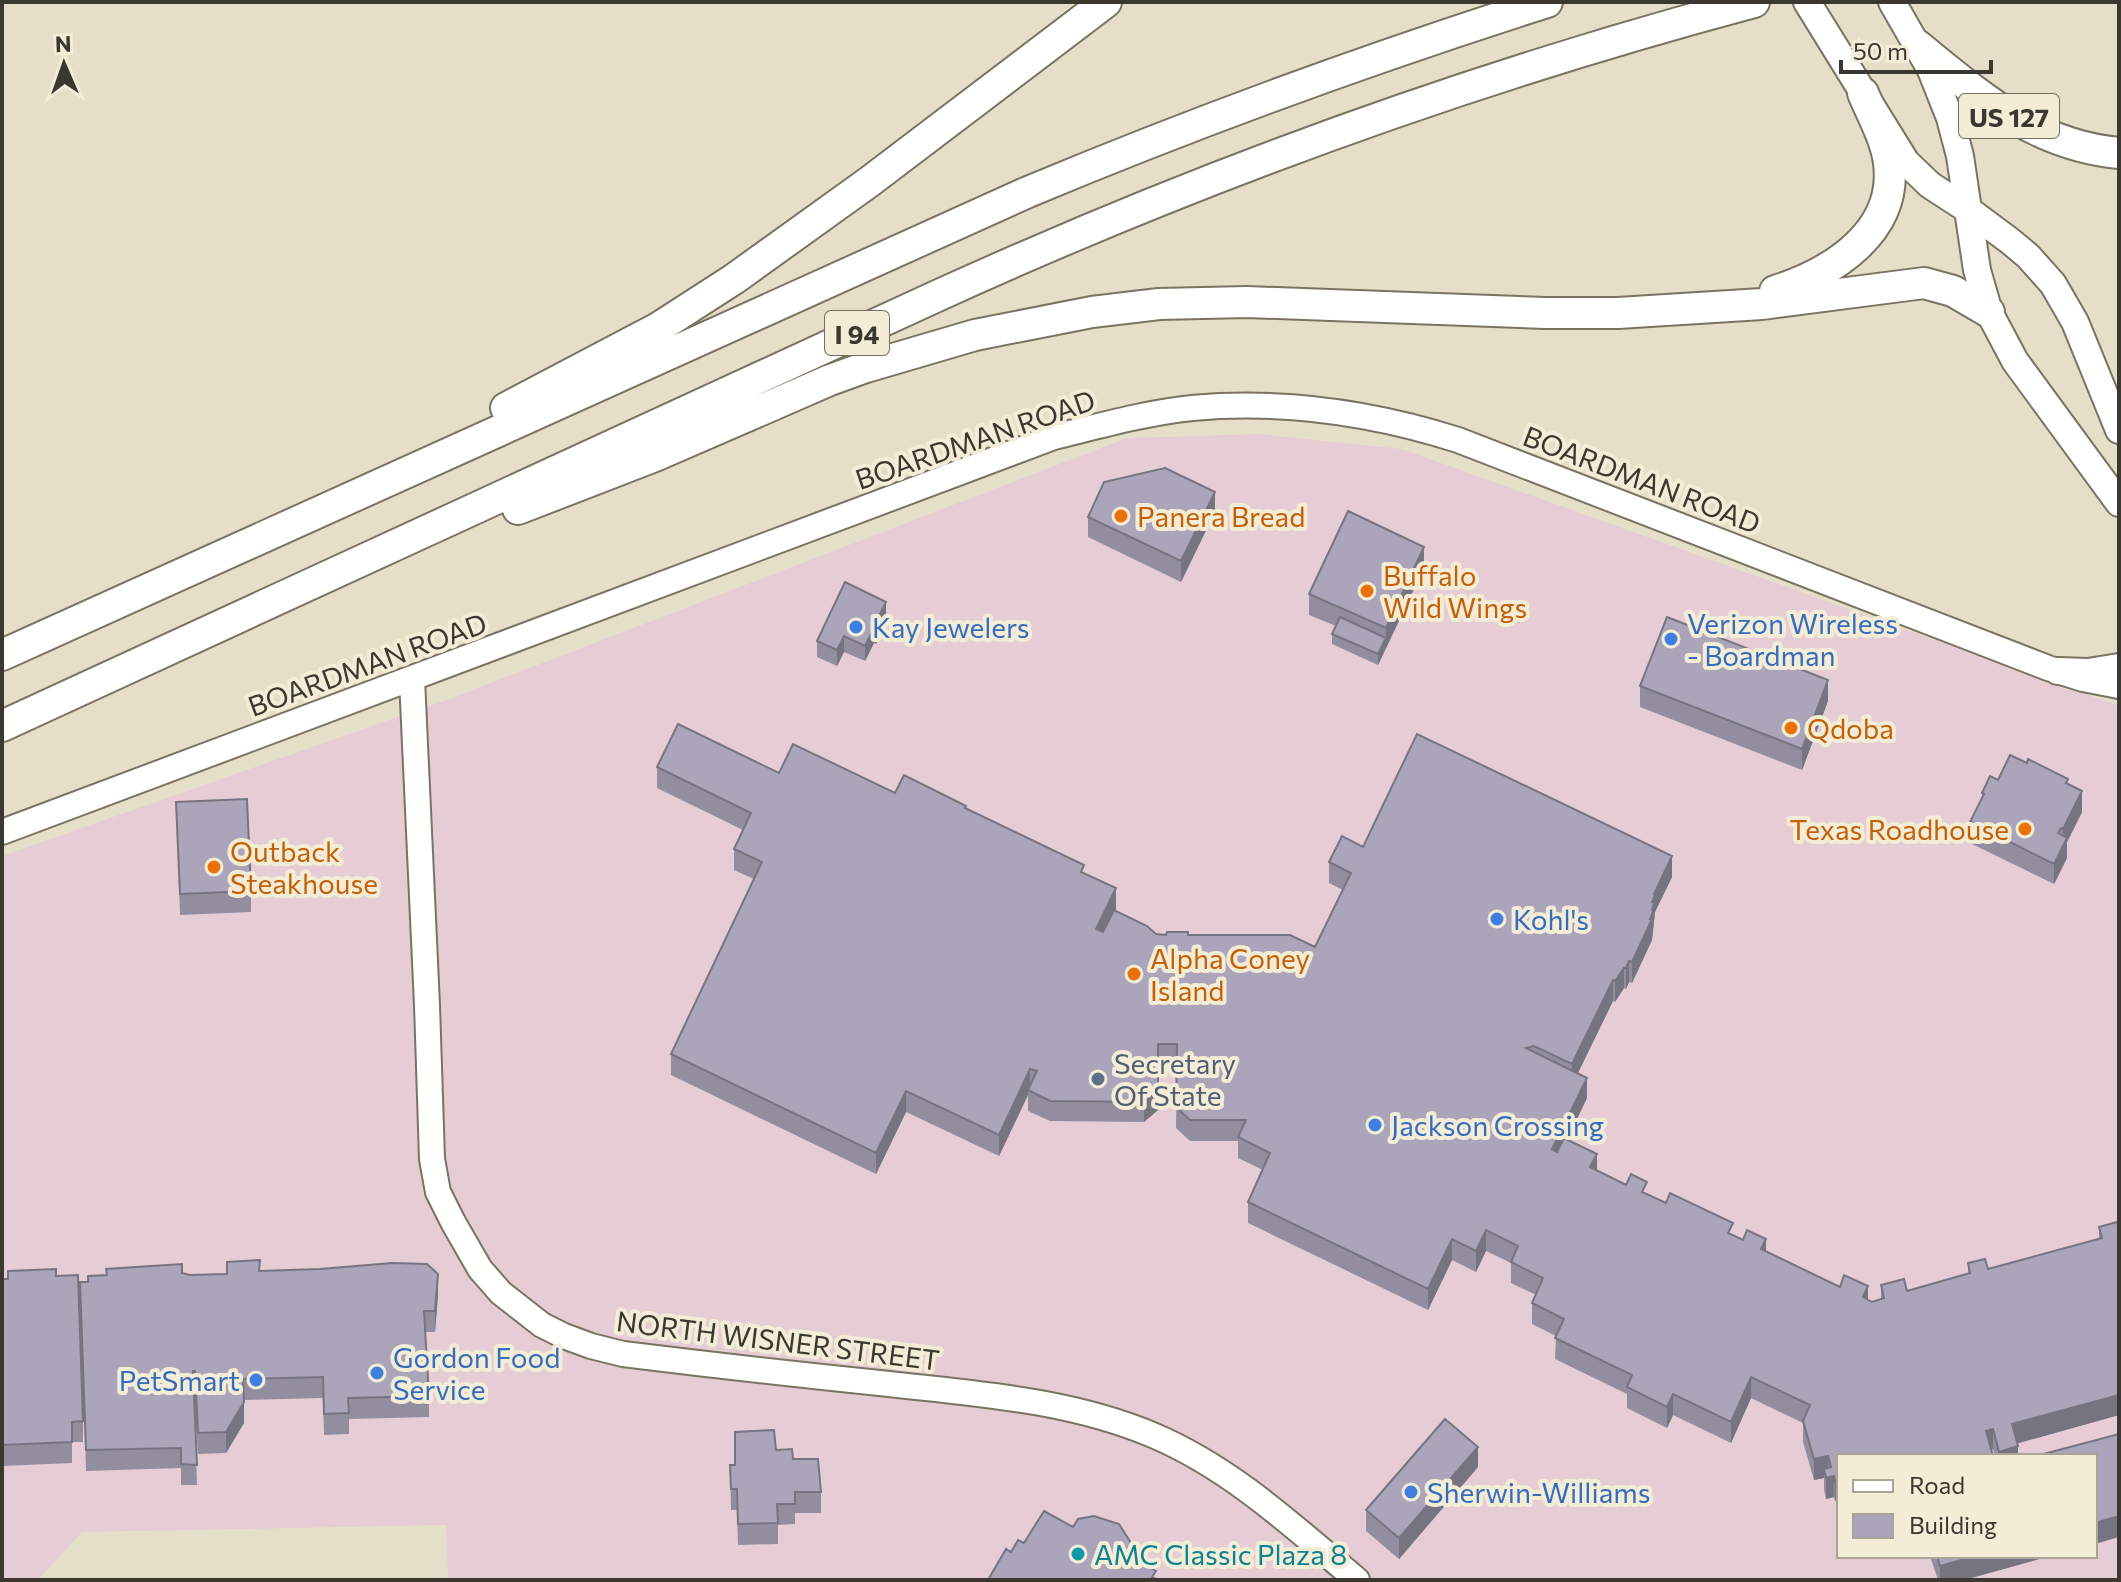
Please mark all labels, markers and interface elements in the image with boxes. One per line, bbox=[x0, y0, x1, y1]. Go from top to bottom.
north arrow bbox=[24, 24, 104, 104]
scale bar bbox=[1841, 24, 1991, 74]
text: N bbox=[55, 30, 72, 57]
text: 50 m bbox=[1853, 36, 1908, 65]
road number: US 127 bbox=[1959, 94, 2059, 138]
road number: I 94 bbox=[825, 311, 889, 355]
street label: BOARDMAN ROAD bbox=[851, 382, 1099, 496]
street label: BOARDMAN ROAD bbox=[1519, 418, 1765, 540]
place label: Panera Bread bbox=[1137, 499, 1305, 533]
marker: Panera Bread bbox=[1112, 507, 1130, 525]
place label: Buffalo Wild Wings bbox=[1383, 558, 1527, 624]
marker: Buffalo Wild Wings bbox=[1358, 582, 1376, 600]
street label: BOARDMAN ROAD bbox=[243, 605, 491, 723]
place label: Verizon Wireless - Boardman bbox=[1687, 606, 1898, 672]
place label: Kay Jewelers bbox=[872, 610, 1030, 644]
marker: Kay Jewelers bbox=[847, 618, 865, 636]
marker: Verizon Wireless - Boardman bbox=[1662, 630, 1680, 648]
place label: Qdoba bbox=[1807, 711, 1894, 745]
marker: Qdoba bbox=[1782, 719, 1800, 737]
place label: Texas Roadhouse bbox=[1789, 812, 2009, 846]
marker: Texas Roadhouse bbox=[2016, 820, 2034, 838]
place label: Outback Steakhouse bbox=[230, 834, 378, 900]
marker: Outback Steakhouse bbox=[205, 858, 223, 876]
place label: Kohl's bbox=[1513, 902, 1589, 936]
marker: Kohl's bbox=[1488, 910, 1506, 928]
place label: Alpha Coney Island bbox=[1150, 941, 1310, 1007]
marker: Alpha Coney Island bbox=[1125, 965, 1143, 983]
place label: Secretary Of State bbox=[1114, 1046, 1236, 1112]
marker: Secretary Of State bbox=[1089, 1070, 1107, 1088]
place label: Jackson Crossing bbox=[1391, 1108, 1604, 1142]
marker: Jackson Crossing bbox=[1366, 1116, 1384, 1134]
street label: NORTH WISNER STREET bbox=[615, 1303, 941, 1377]
place label: Gordon Food Service bbox=[393, 1340, 560, 1406]
place label: PetSmart bbox=[119, 1363, 240, 1397]
marker: Gordon Food Service bbox=[368, 1364, 386, 1382]
marker: PetSmart bbox=[247, 1371, 265, 1389]
legend bbox=[1837, 1454, 2097, 1558]
text: Road bbox=[1909, 1470, 1965, 1499]
place label: Sherwin-Williams bbox=[1427, 1475, 1650, 1509]
marker: Sherwin-Williams bbox=[1402, 1483, 1420, 1501]
text: Building bbox=[1909, 1510, 1997, 1539]
place label: AMC Classic Plaza 8 bbox=[1094, 1537, 1347, 1571]
marker: AMC Classic Plaza 8 bbox=[1069, 1545, 1087, 1563]

